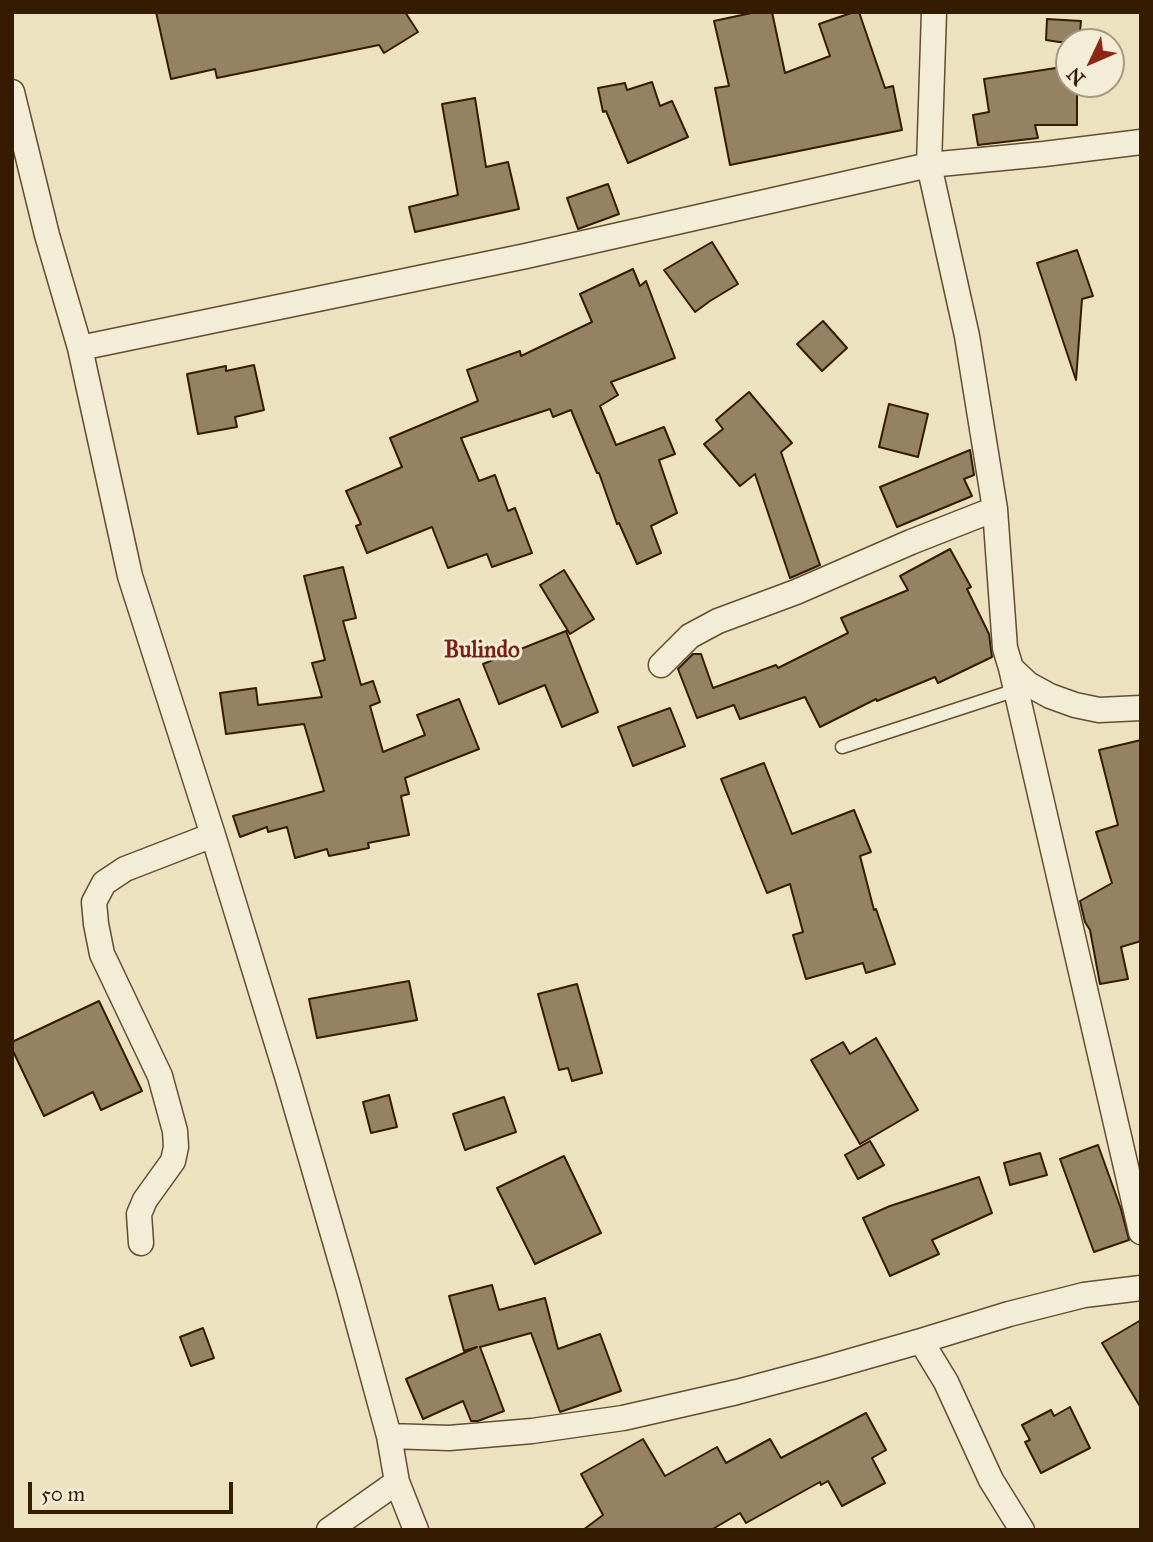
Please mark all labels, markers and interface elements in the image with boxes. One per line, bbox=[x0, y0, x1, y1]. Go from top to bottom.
north arrow bbox=[1055, 28, 1125, 98]
text: N bbox=[1062, 63, 1090, 90]
district label: Bulindo bbox=[444, 637, 520, 665]
scale bar bbox=[32, 1468, 236, 1512]
text: 50 m bbox=[41, 1481, 85, 1507]

